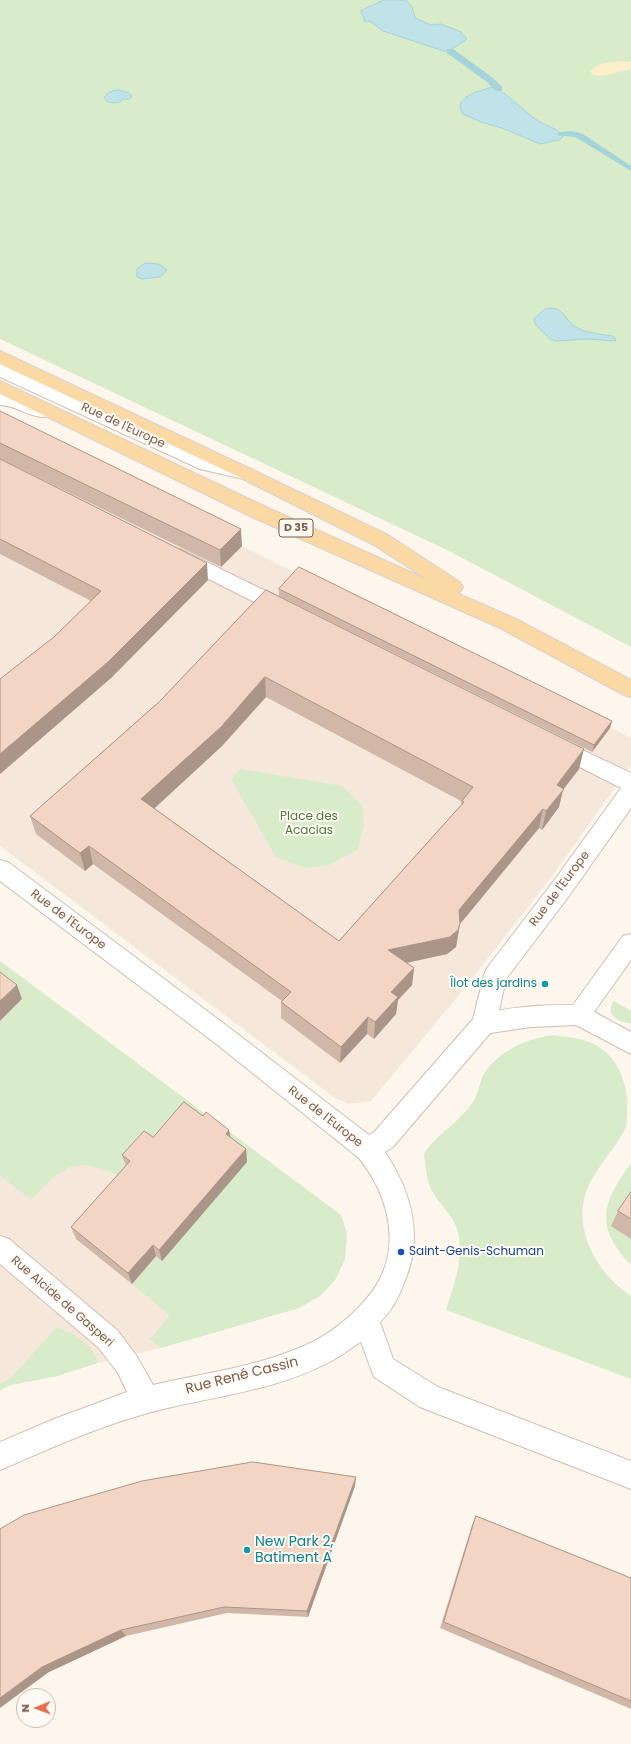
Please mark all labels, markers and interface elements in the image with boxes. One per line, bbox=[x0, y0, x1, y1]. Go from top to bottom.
street label: Rue de l'Europe bbox=[79, 400, 167, 452]
road number: D 35 bbox=[279, 519, 313, 537]
park label: Place des Acacias bbox=[280, 810, 338, 838]
street label: Rue de l'Europe bbox=[527, 848, 593, 930]
street label: Rue de l'Europe bbox=[27, 887, 109, 953]
place label: Îlot des jardins bbox=[450, 977, 537, 991]
marker: Îlot des jardins bbox=[540, 979, 550, 989]
street label: Rue de l'Europe bbox=[285, 1083, 365, 1151]
place label: Saint-Genis-Schuman bbox=[409, 1245, 544, 1259]
marker: Saint-Genis-Schuman bbox=[396, 1247, 406, 1257]
street label: Rue Alcide de Gasperi bbox=[8, 1254, 116, 1350]
street label: Rue René Cassin bbox=[184, 1354, 300, 1398]
place label: New Park 2, Batiment A bbox=[255, 1534, 333, 1566]
marker: New Park 2, Batiment A bbox=[242, 1545, 252, 1555]
north arrow bbox=[16, 1688, 56, 1728]
text: N bbox=[17, 1704, 33, 1712]

